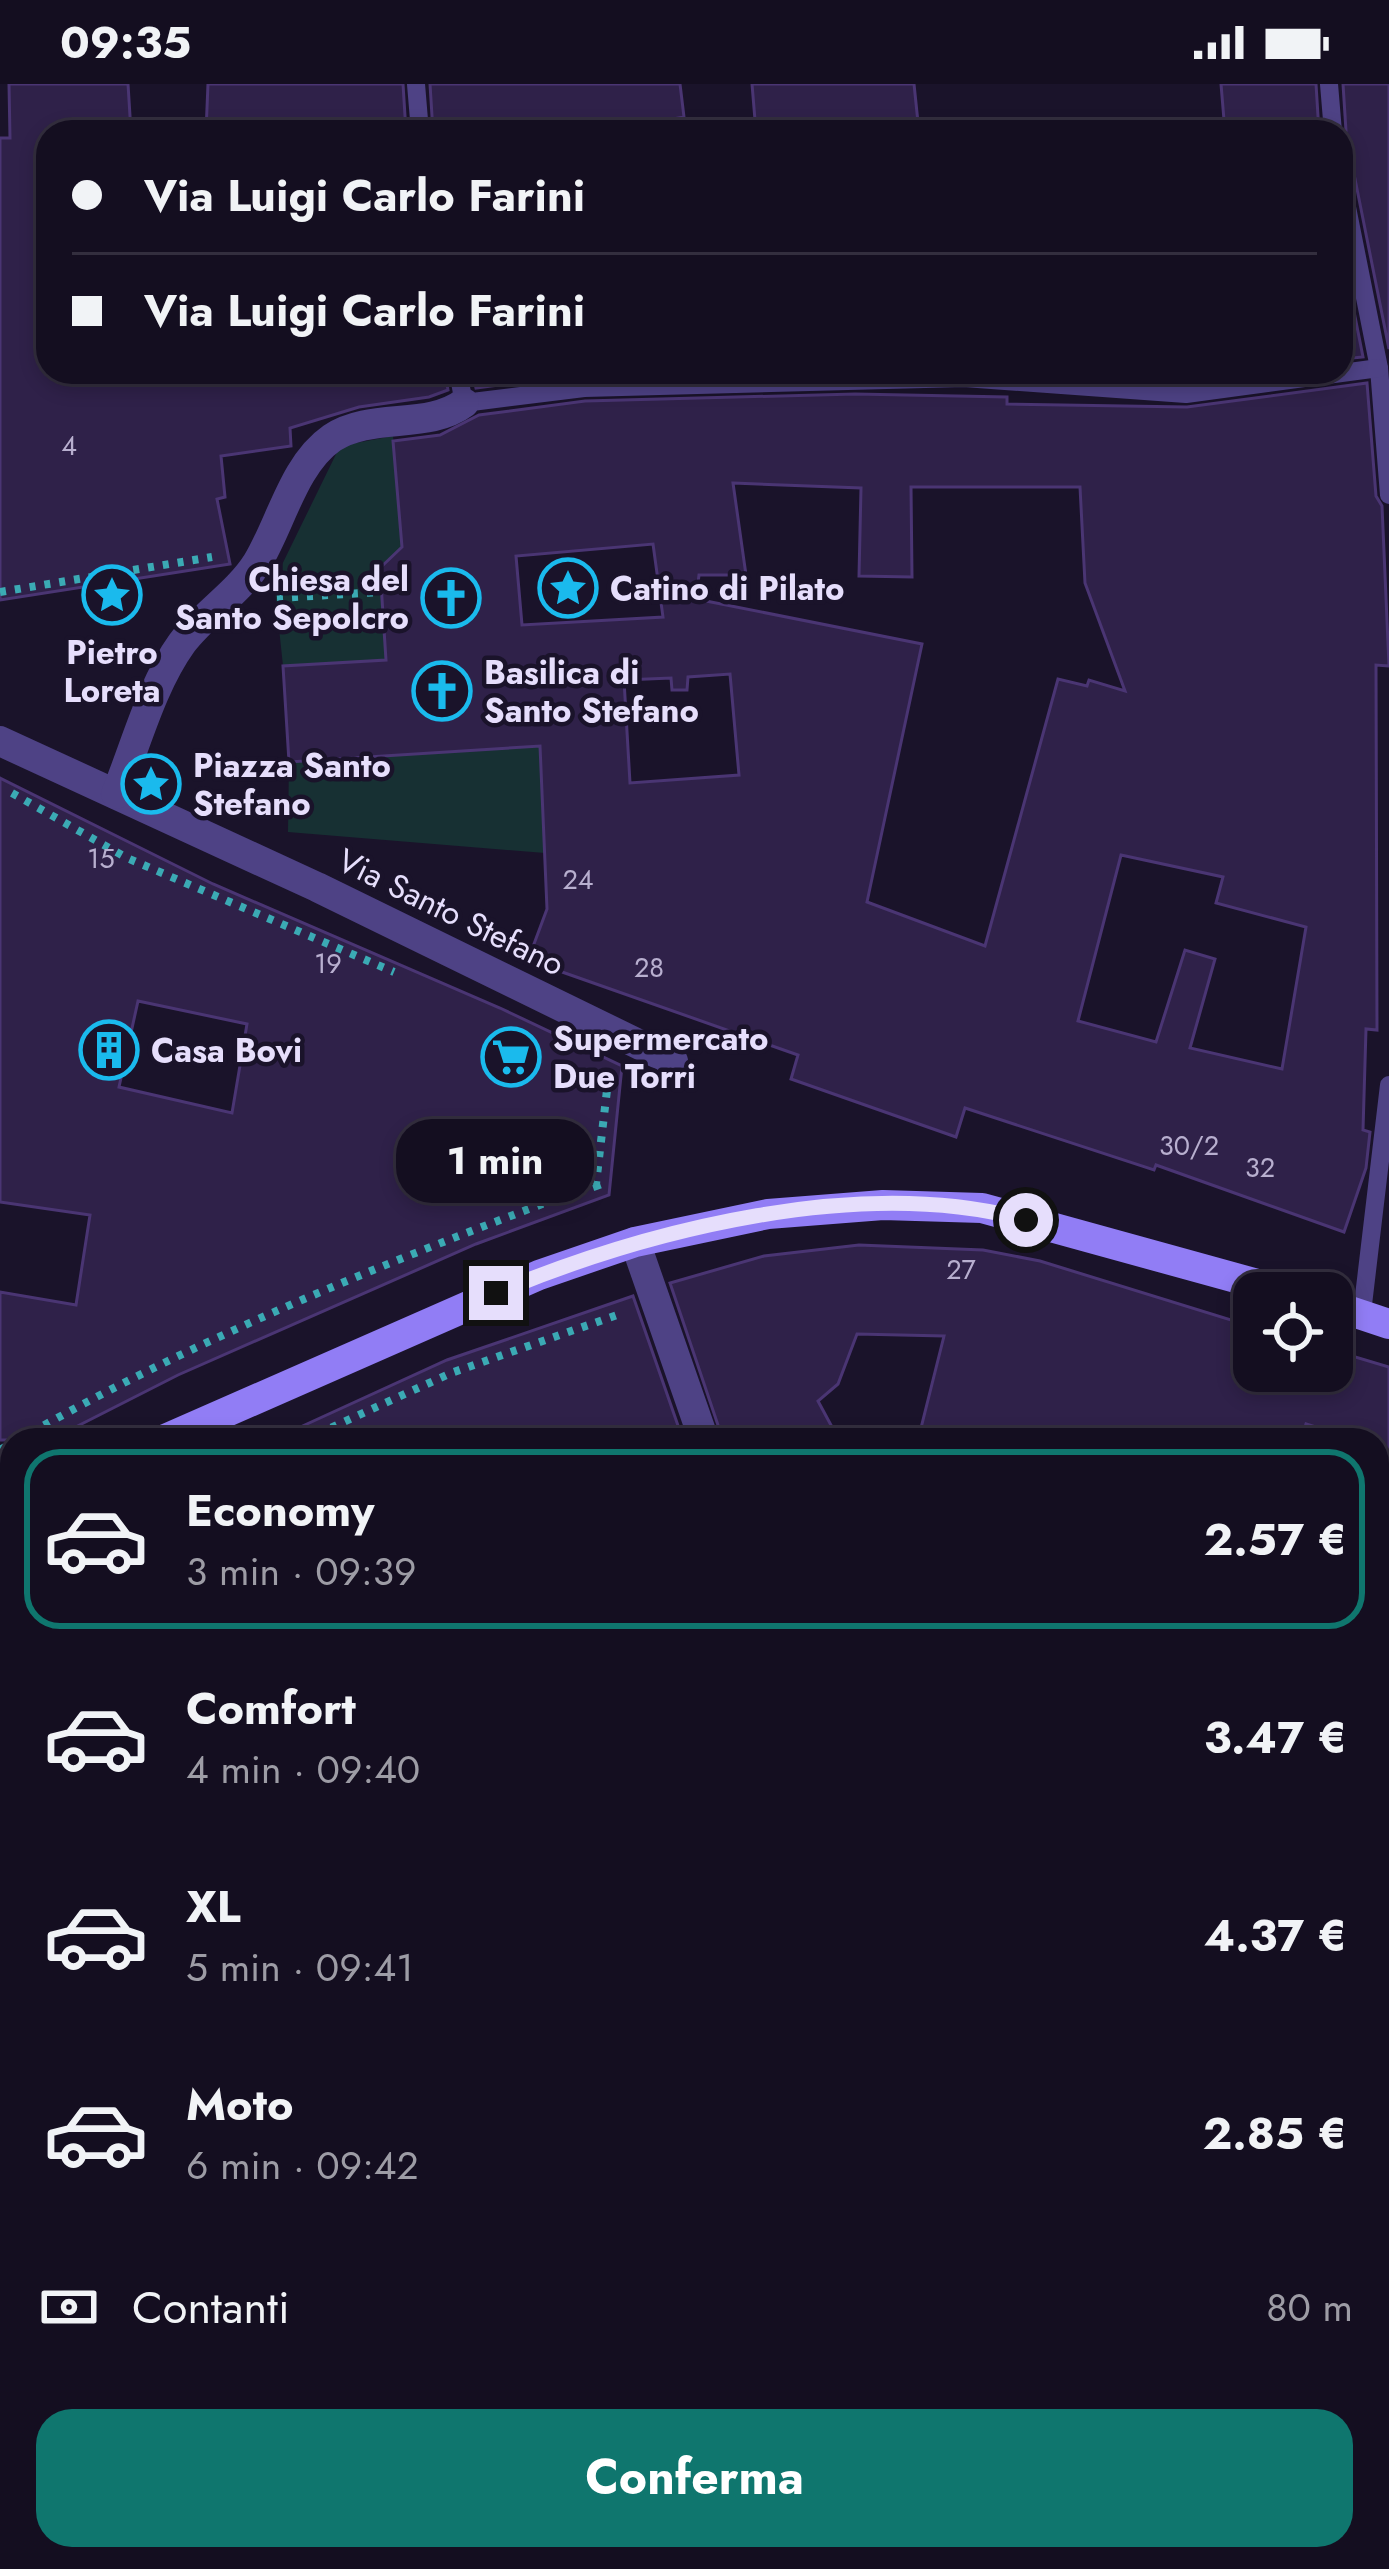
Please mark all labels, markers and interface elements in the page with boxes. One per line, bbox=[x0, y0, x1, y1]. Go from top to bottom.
text: 09:35 bbox=[60, 10, 191, 75]
text: Via Luigi Carlo Farini bbox=[144, 163, 585, 228]
text: Via Luigi Carlo Farini bbox=[144, 278, 585, 343]
house number: 4 bbox=[61, 426, 77, 465]
place label: Chiesa del Santo Sepolcro bbox=[175, 556, 409, 641]
place icon: Catino di Pilato bbox=[537, 557, 599, 619]
place icon: Pietro Loreta bbox=[81, 564, 143, 626]
place label: Catino di Pilato bbox=[610, 565, 845, 612]
church icon: Chiesa del Santo Sepolcro bbox=[420, 567, 482, 629]
place label: Pietro Loreta bbox=[63, 629, 161, 714]
place label: Basilica di Santo Stefano bbox=[484, 649, 699, 734]
church icon: Basilica di Santo Stefano bbox=[411, 660, 473, 722]
place label: Piazza Santo Stefano bbox=[193, 742, 391, 827]
place icon: Piazza Santo Stefano bbox=[120, 753, 182, 815]
street label: Via Santo Stefano bbox=[330, 837, 572, 987]
house number: 15 bbox=[87, 839, 115, 878]
house number: 24 bbox=[562, 860, 594, 899]
house number: 19 bbox=[314, 944, 342, 983]
house number: 28 bbox=[634, 948, 664, 987]
place label: Supermercato Due Torri bbox=[553, 1015, 769, 1100]
building icon: Casa Bovi bbox=[78, 1019, 140, 1081]
supermarket icon: Supermercato Due Torri bbox=[480, 1026, 542, 1088]
place label: Casa Bovi bbox=[151, 1027, 302, 1074]
callout: 1 min bbox=[397, 1119, 595, 1203]
house number: 30/2 bbox=[1159, 1126, 1219, 1165]
text: 1 min bbox=[447, 1132, 543, 1189]
house number: 32 bbox=[1245, 1148, 1275, 1187]
route start bbox=[999, 1193, 1053, 1247]
house number: 27 bbox=[946, 1250, 977, 1289]
route end bbox=[469, 1266, 523, 1320]
map controls bbox=[1233, 1272, 1353, 1392]
button: locate bbox=[1233, 1272, 1353, 1392]
text: Economy bbox=[186, 1478, 374, 1543]
icon: car bbox=[42, 1485, 150, 1593]
text: 2.57 € bbox=[1204, 1507, 1347, 1572]
text: 3 min · 09:39 bbox=[186, 1543, 416, 1600]
text: Comfort bbox=[186, 1676, 356, 1741]
icon: car bbox=[42, 1683, 150, 1791]
text: 3.47 € bbox=[1204, 1705, 1347, 1770]
text: 4 min · 09:40 bbox=[186, 1741, 420, 1798]
text: XL bbox=[186, 1874, 241, 1939]
icon: car bbox=[42, 1881, 150, 1989]
text: 4.37 € bbox=[1204, 1903, 1347, 1968]
text: 5 min · 09:41 bbox=[186, 1939, 414, 1996]
text: Moto bbox=[186, 2072, 294, 2137]
icon: car bbox=[42, 2079, 150, 2187]
text: 2.85 € bbox=[1203, 2101, 1347, 2166]
text: 6 min · 09:42 bbox=[186, 2137, 419, 2194]
icon: cash bbox=[36, 2274, 102, 2340]
text: Contanti bbox=[132, 2275, 290, 2340]
text: 80 m bbox=[1266, 2279, 1353, 2336]
button: Conferma bbox=[36, 2409, 1353, 2547]

